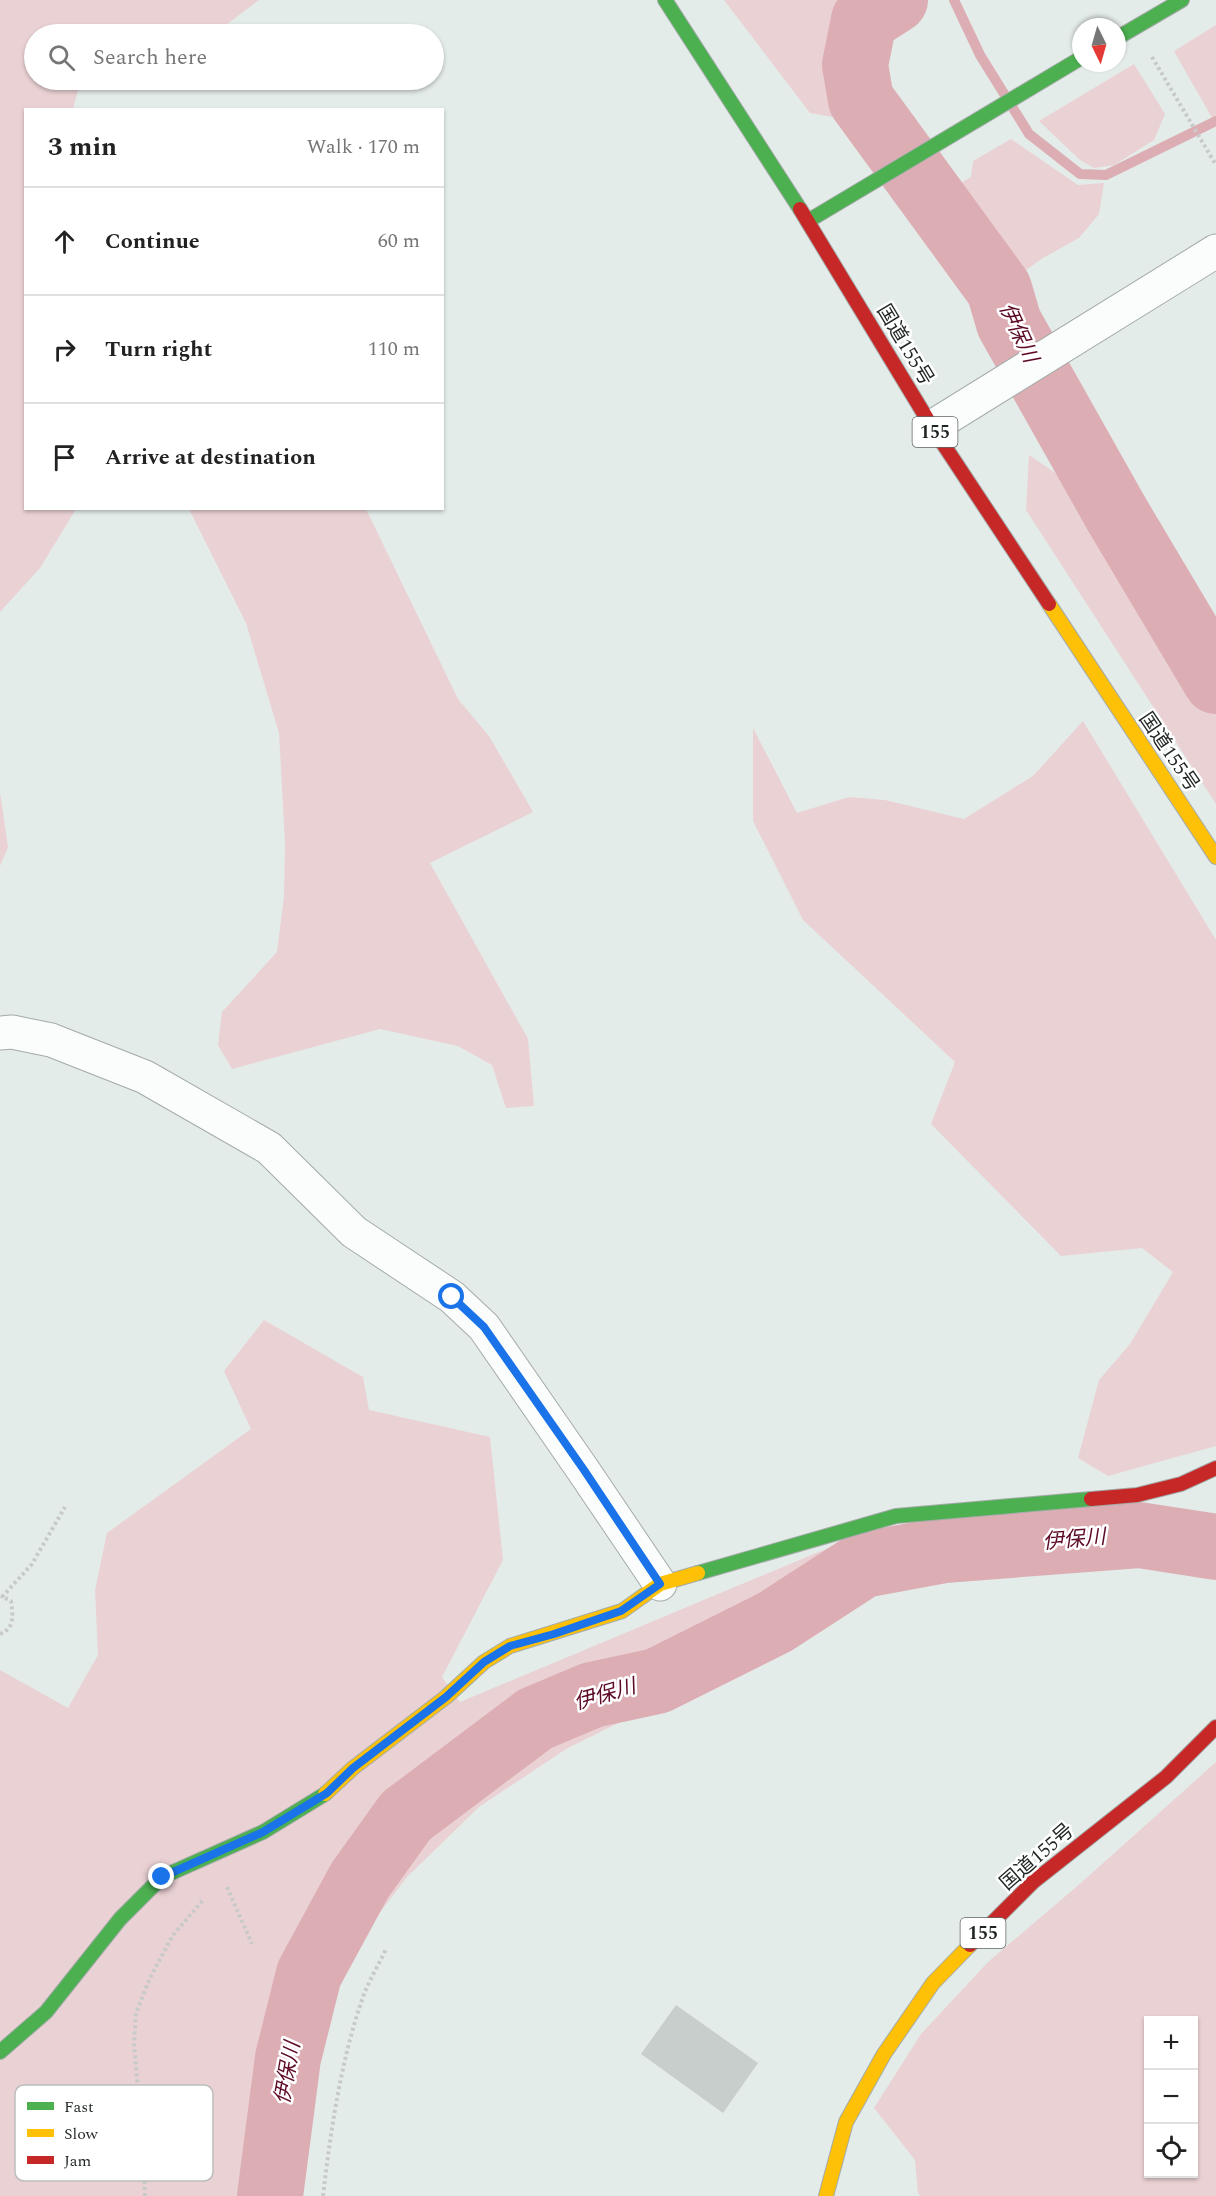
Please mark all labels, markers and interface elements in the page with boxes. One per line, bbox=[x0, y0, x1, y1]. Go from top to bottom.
north arrow bbox=[1072, 18, 1126, 72]
search box bbox=[24, 24, 444, 90]
icon: search bbox=[45, 41, 78, 74]
text: Search here bbox=[93, 41, 207, 74]
text: 3 min bbox=[48, 127, 117, 167]
text: Walk · 170 m bbox=[307, 132, 420, 162]
icon: ahead bbox=[48, 225, 81, 258]
text: Continue bbox=[105, 225, 200, 258]
text: 60 m bbox=[378, 226, 420, 256]
water label: 伊保川 bbox=[990, 298, 1047, 370]
street label: 国道155号 bbox=[869, 299, 941, 391]
icon: right bbox=[48, 333, 81, 366]
text: Turn right bbox=[105, 333, 212, 366]
text: 110 m bbox=[368, 334, 420, 364]
road number: 155 bbox=[912, 417, 958, 447]
icon: arrive bbox=[48, 441, 81, 474]
text: Arrive at destination bbox=[105, 441, 316, 474]
street label: 国道155号 bbox=[1131, 706, 1207, 798]
route start bbox=[438, 1283, 464, 1309]
water label: 伊保川 bbox=[1041, 1521, 1109, 1559]
water label: 伊保川 bbox=[570, 1670, 642, 1719]
street label: 国道155号 bbox=[993, 1816, 1081, 1898]
route end bbox=[148, 1863, 174, 1889]
road number: 155 bbox=[960, 1918, 1006, 1948]
map controls bbox=[1144, 2016, 1198, 2178]
button: + bbox=[1144, 2016, 1198, 2070]
water label: 伊保川 bbox=[267, 2037, 310, 2107]
button: − bbox=[1144, 2070, 1198, 2124]
legend bbox=[15, 2085, 213, 2181]
text: Fast bbox=[64, 2095, 94, 2119]
text: Slow bbox=[64, 2122, 99, 2146]
button: locate bbox=[1144, 2124, 1198, 2178]
text: Jam bbox=[64, 2149, 92, 2173]

